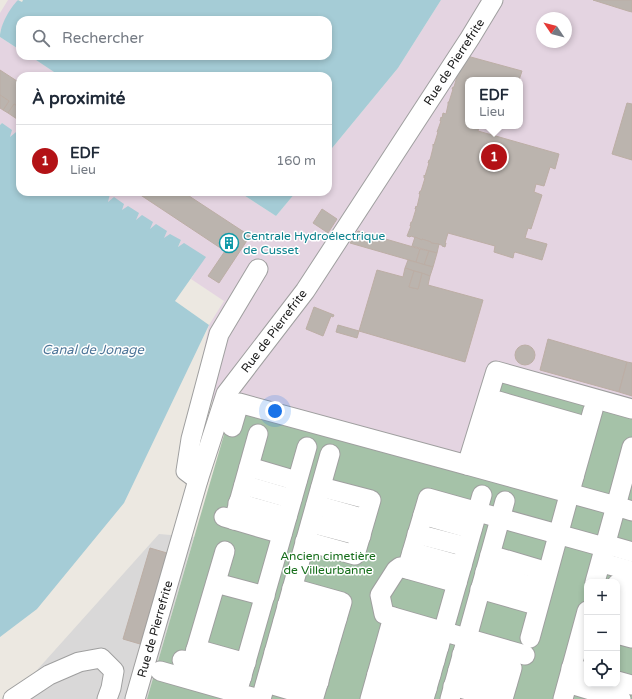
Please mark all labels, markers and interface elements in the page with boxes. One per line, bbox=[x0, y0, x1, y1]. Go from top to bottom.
north arrow bbox=[536, 12, 572, 48]
search box bbox=[16, 16, 332, 60]
street label: Rue de Pierrefrite bbox=[421, 16, 487, 108]
icon: search bbox=[30, 27, 52, 49]
text: Rechercher bbox=[62, 29, 144, 47]
popup bbox=[465, 77, 523, 129]
text: EDF bbox=[479, 86, 509, 104]
text: À proximité bbox=[32, 88, 125, 109]
text: Lieu bbox=[479, 104, 505, 120]
pin: 1 bbox=[481, 142, 507, 172]
text: EDF bbox=[70, 144, 100, 162]
text: 1 bbox=[41, 153, 49, 169]
text: 160 m bbox=[276, 153, 316, 169]
text: Lieu bbox=[70, 162, 96, 178]
place label: Centrale Hydroélectrique de Cusset bbox=[243, 229, 386, 257]
building icon: Centrale Hydroélectrique de Cusset bbox=[218, 232, 240, 254]
street label: Rue de Pierrefrite bbox=[238, 287, 310, 375]
water label: Canal de Jonage bbox=[42, 342, 145, 358]
your location bbox=[265, 401, 285, 421]
park label: Ancien cimetière de Villeurbanne bbox=[280, 549, 376, 577]
street label: Rue de Pierrefrite bbox=[134, 579, 176, 679]
map controls bbox=[584, 579, 620, 687]
button: + bbox=[584, 579, 620, 615]
button: − bbox=[584, 615, 620, 651]
button: locate bbox=[584, 651, 620, 687]

